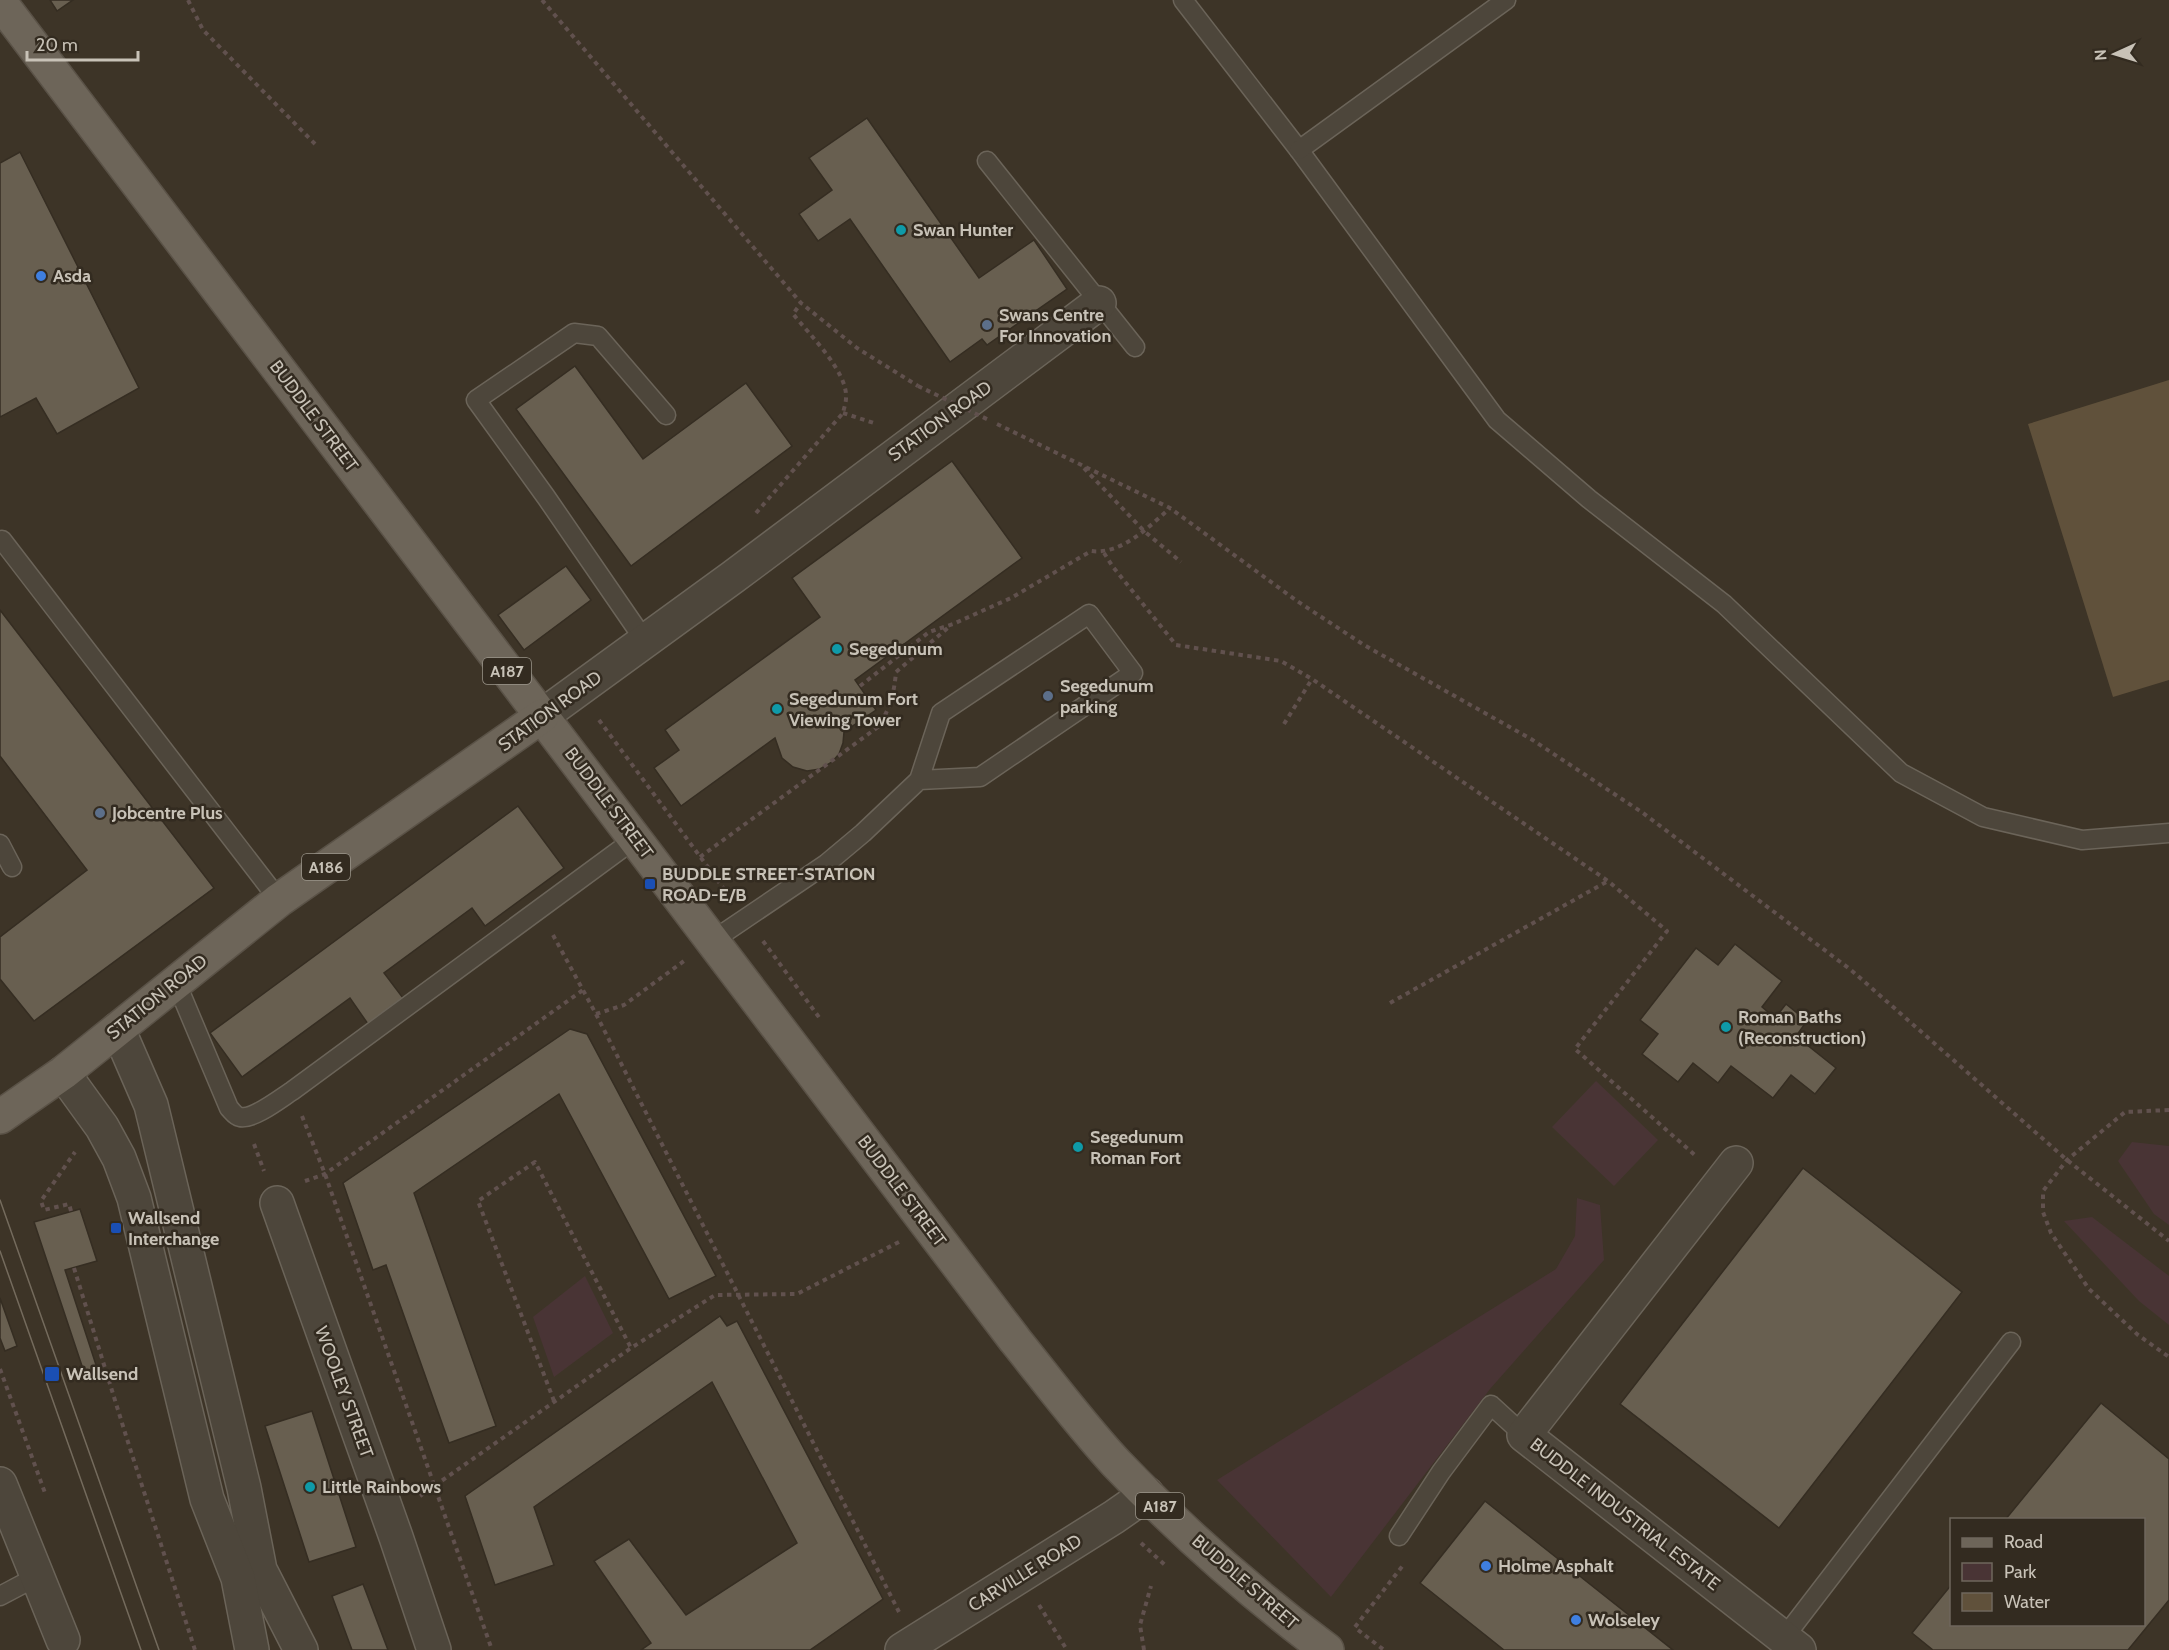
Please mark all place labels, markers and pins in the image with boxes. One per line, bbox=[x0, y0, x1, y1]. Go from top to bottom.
place label: Swan Hunter bbox=[913, 219, 1013, 241]
marker: Swan Hunter bbox=[894, 223, 908, 237]
place label: Asda bbox=[53, 265, 91, 287]
marker: Asda bbox=[34, 269, 48, 283]
place label: Swans Centre For Innovation bbox=[999, 304, 1111, 347]
marker: Swans Centre For Innovation bbox=[980, 318, 994, 332]
place label: Segedunum bbox=[849, 638, 943, 660]
marker: Segedunum bbox=[830, 642, 844, 656]
place label: Segedunum parking bbox=[1060, 675, 1154, 718]
place label: Segedunum Fort Viewing Tower bbox=[789, 688, 918, 731]
marker: Segedunum parking bbox=[1041, 689, 1055, 703]
marker: Segedunum Fort Viewing Tower bbox=[770, 702, 784, 716]
place label: Jobcentre Plus bbox=[111, 802, 223, 824]
marker: Jobcentre Plus bbox=[93, 806, 107, 820]
place label: BUDDLE STREET-STATION ROAD-E/B bbox=[662, 863, 876, 906]
marker: BUDDLE STREET-STATION ROAD-E/B bbox=[643, 877, 657, 891]
place label: Roman Baths (Reconstruction) bbox=[1738, 1006, 1866, 1049]
marker: Roman Baths (Reconstruction) bbox=[1719, 1020, 1733, 1034]
place label: Segedunum Roman Fort bbox=[1090, 1126, 1184, 1169]
marker: Segedunum Roman Fort bbox=[1071, 1140, 1085, 1154]
place label: Wallsend Interchange bbox=[128, 1207, 219, 1250]
marker: Wallsend Interchange bbox=[109, 1221, 123, 1235]
place label: Wallsend bbox=[66, 1363, 138, 1385]
marker: Wallsend bbox=[43, 1365, 61, 1383]
place label: Little Rainbows bbox=[322, 1476, 442, 1498]
marker: Little Rainbows bbox=[303, 1480, 317, 1494]
place label: Holme Asphalt bbox=[1498, 1555, 1614, 1577]
marker: Holme Asphalt bbox=[1479, 1559, 1493, 1573]
place label: Wolseley bbox=[1588, 1609, 1660, 1631]
marker: Wolseley bbox=[1569, 1613, 1583, 1627]

